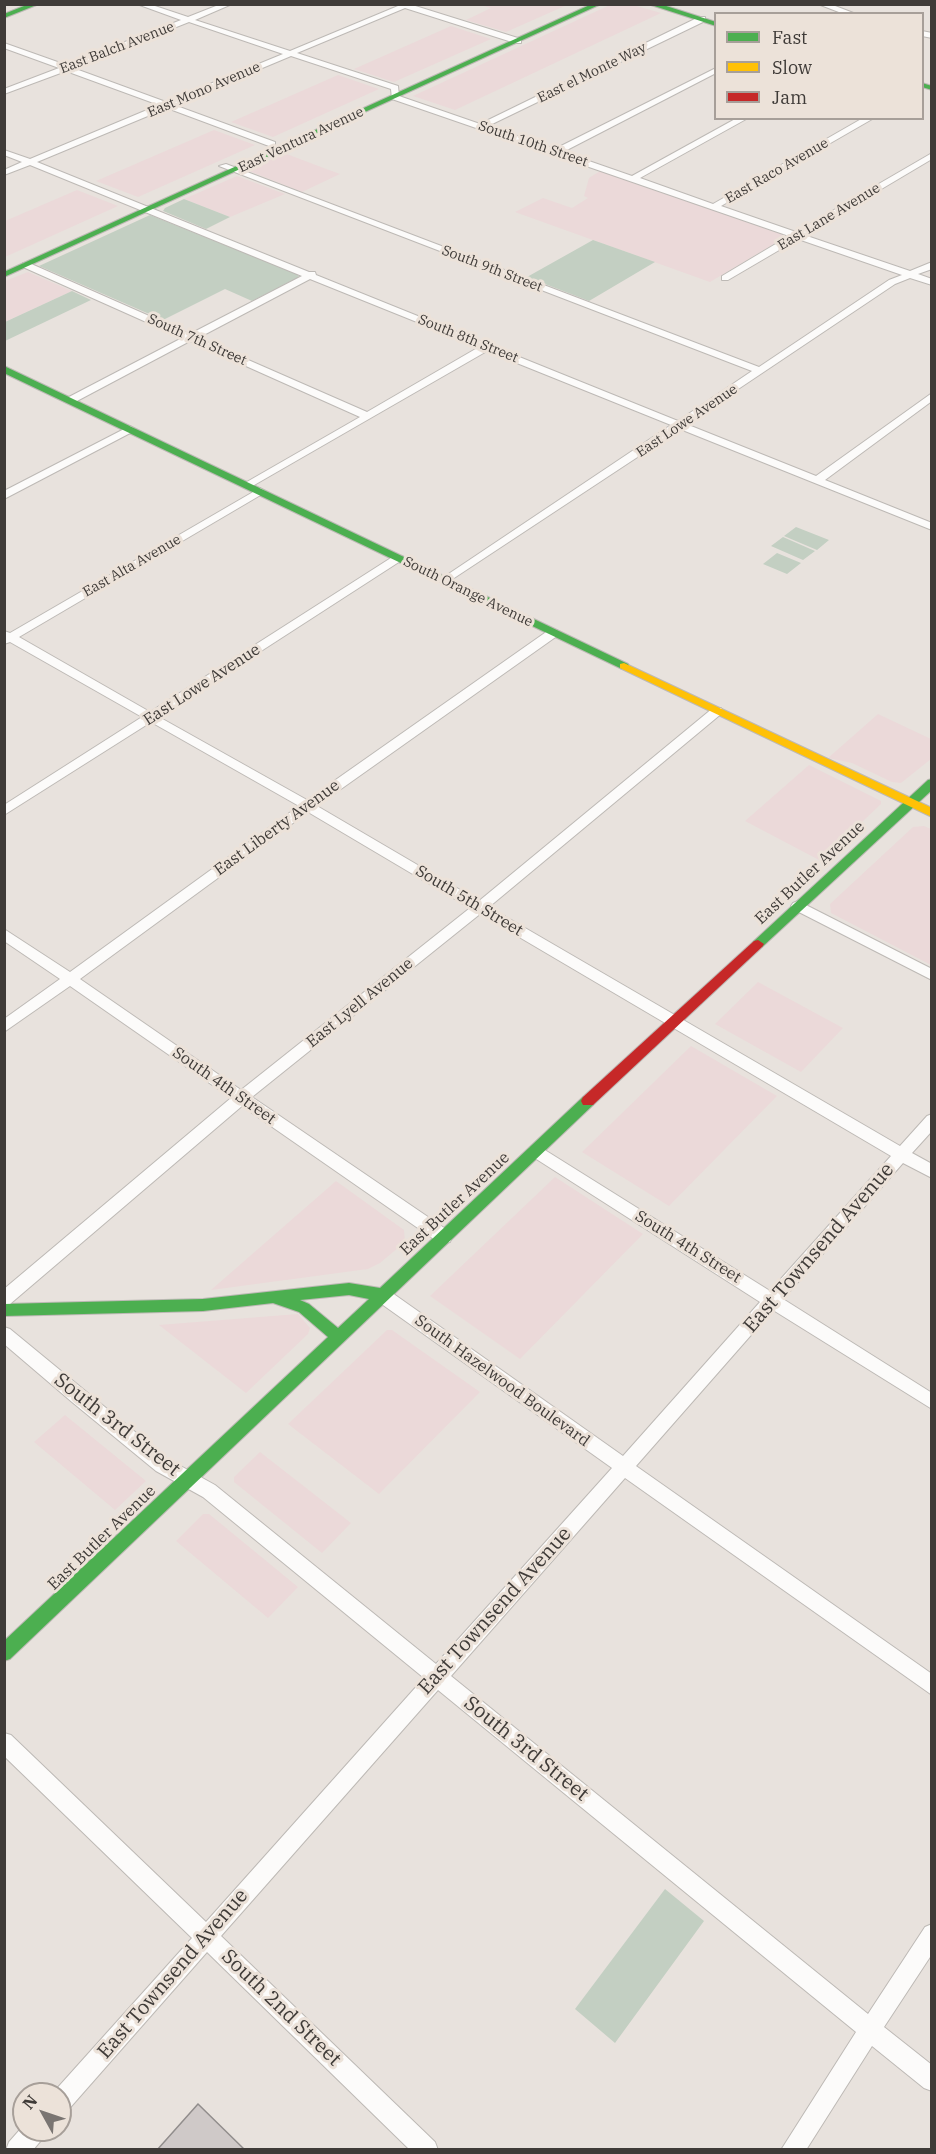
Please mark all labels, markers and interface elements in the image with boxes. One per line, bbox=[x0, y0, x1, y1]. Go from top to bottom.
legend bbox=[714, 12, 924, 120]
street label: East Balch Avenue bbox=[57, 18, 177, 78]
text: Fast bbox=[772, 26, 807, 49]
street label: East el Monte Way bbox=[535, 39, 649, 107]
text: Slow bbox=[772, 56, 812, 79]
street label: East Mono Avenue bbox=[145, 59, 263, 121]
text: Jam bbox=[772, 86, 807, 109]
street label: East Ventura Avenue bbox=[236, 104, 366, 176]
street label: South 10th Street bbox=[476, 117, 590, 171]
street label: East Raco Avenue bbox=[723, 135, 831, 207]
street label: East Lane Avenue bbox=[775, 180, 883, 254]
street label: South 9th Street bbox=[439, 242, 545, 296]
street label: South 7th Street bbox=[145, 311, 249, 369]
street label: South 8th Street bbox=[416, 311, 520, 367]
street label: East Lowe Avenue bbox=[633, 381, 741, 461]
street label: East Alta Avenue bbox=[80, 531, 184, 601]
street label: South Orange Avenue bbox=[400, 553, 536, 631]
street label: East Lowe Avenue bbox=[140, 640, 264, 730]
street label: East Liberty Avenue bbox=[211, 776, 343, 880]
street label: East Butler Avenue bbox=[751, 817, 869, 929]
street label: South 5th Street bbox=[412, 861, 526, 941]
street label: East Lyell Avenue bbox=[303, 954, 417, 1052]
street label: South 4th Street bbox=[169, 1043, 279, 1129]
street label: East Butler Avenue bbox=[396, 1148, 514, 1260]
street label: East Townsend Avenue bbox=[739, 1158, 899, 1338]
street label: South 4th Street bbox=[631, 1207, 745, 1287]
street label: South Hazelwood Boulevard bbox=[411, 1311, 593, 1451]
street label: South 3rd Street bbox=[49, 1368, 185, 1482]
street label: East Butler Avenue bbox=[44, 1482, 160, 1594]
street label: East Townsend Avenue bbox=[413, 1522, 577, 1700]
street label: South 3rd Street bbox=[459, 1691, 593, 1807]
street label: East Townsend Avenue bbox=[93, 1884, 253, 2064]
street label: South 2nd Street bbox=[216, 1945, 346, 2071]
north arrow bbox=[12, 2082, 72, 2142]
text: N bbox=[18, 2090, 41, 2113]

